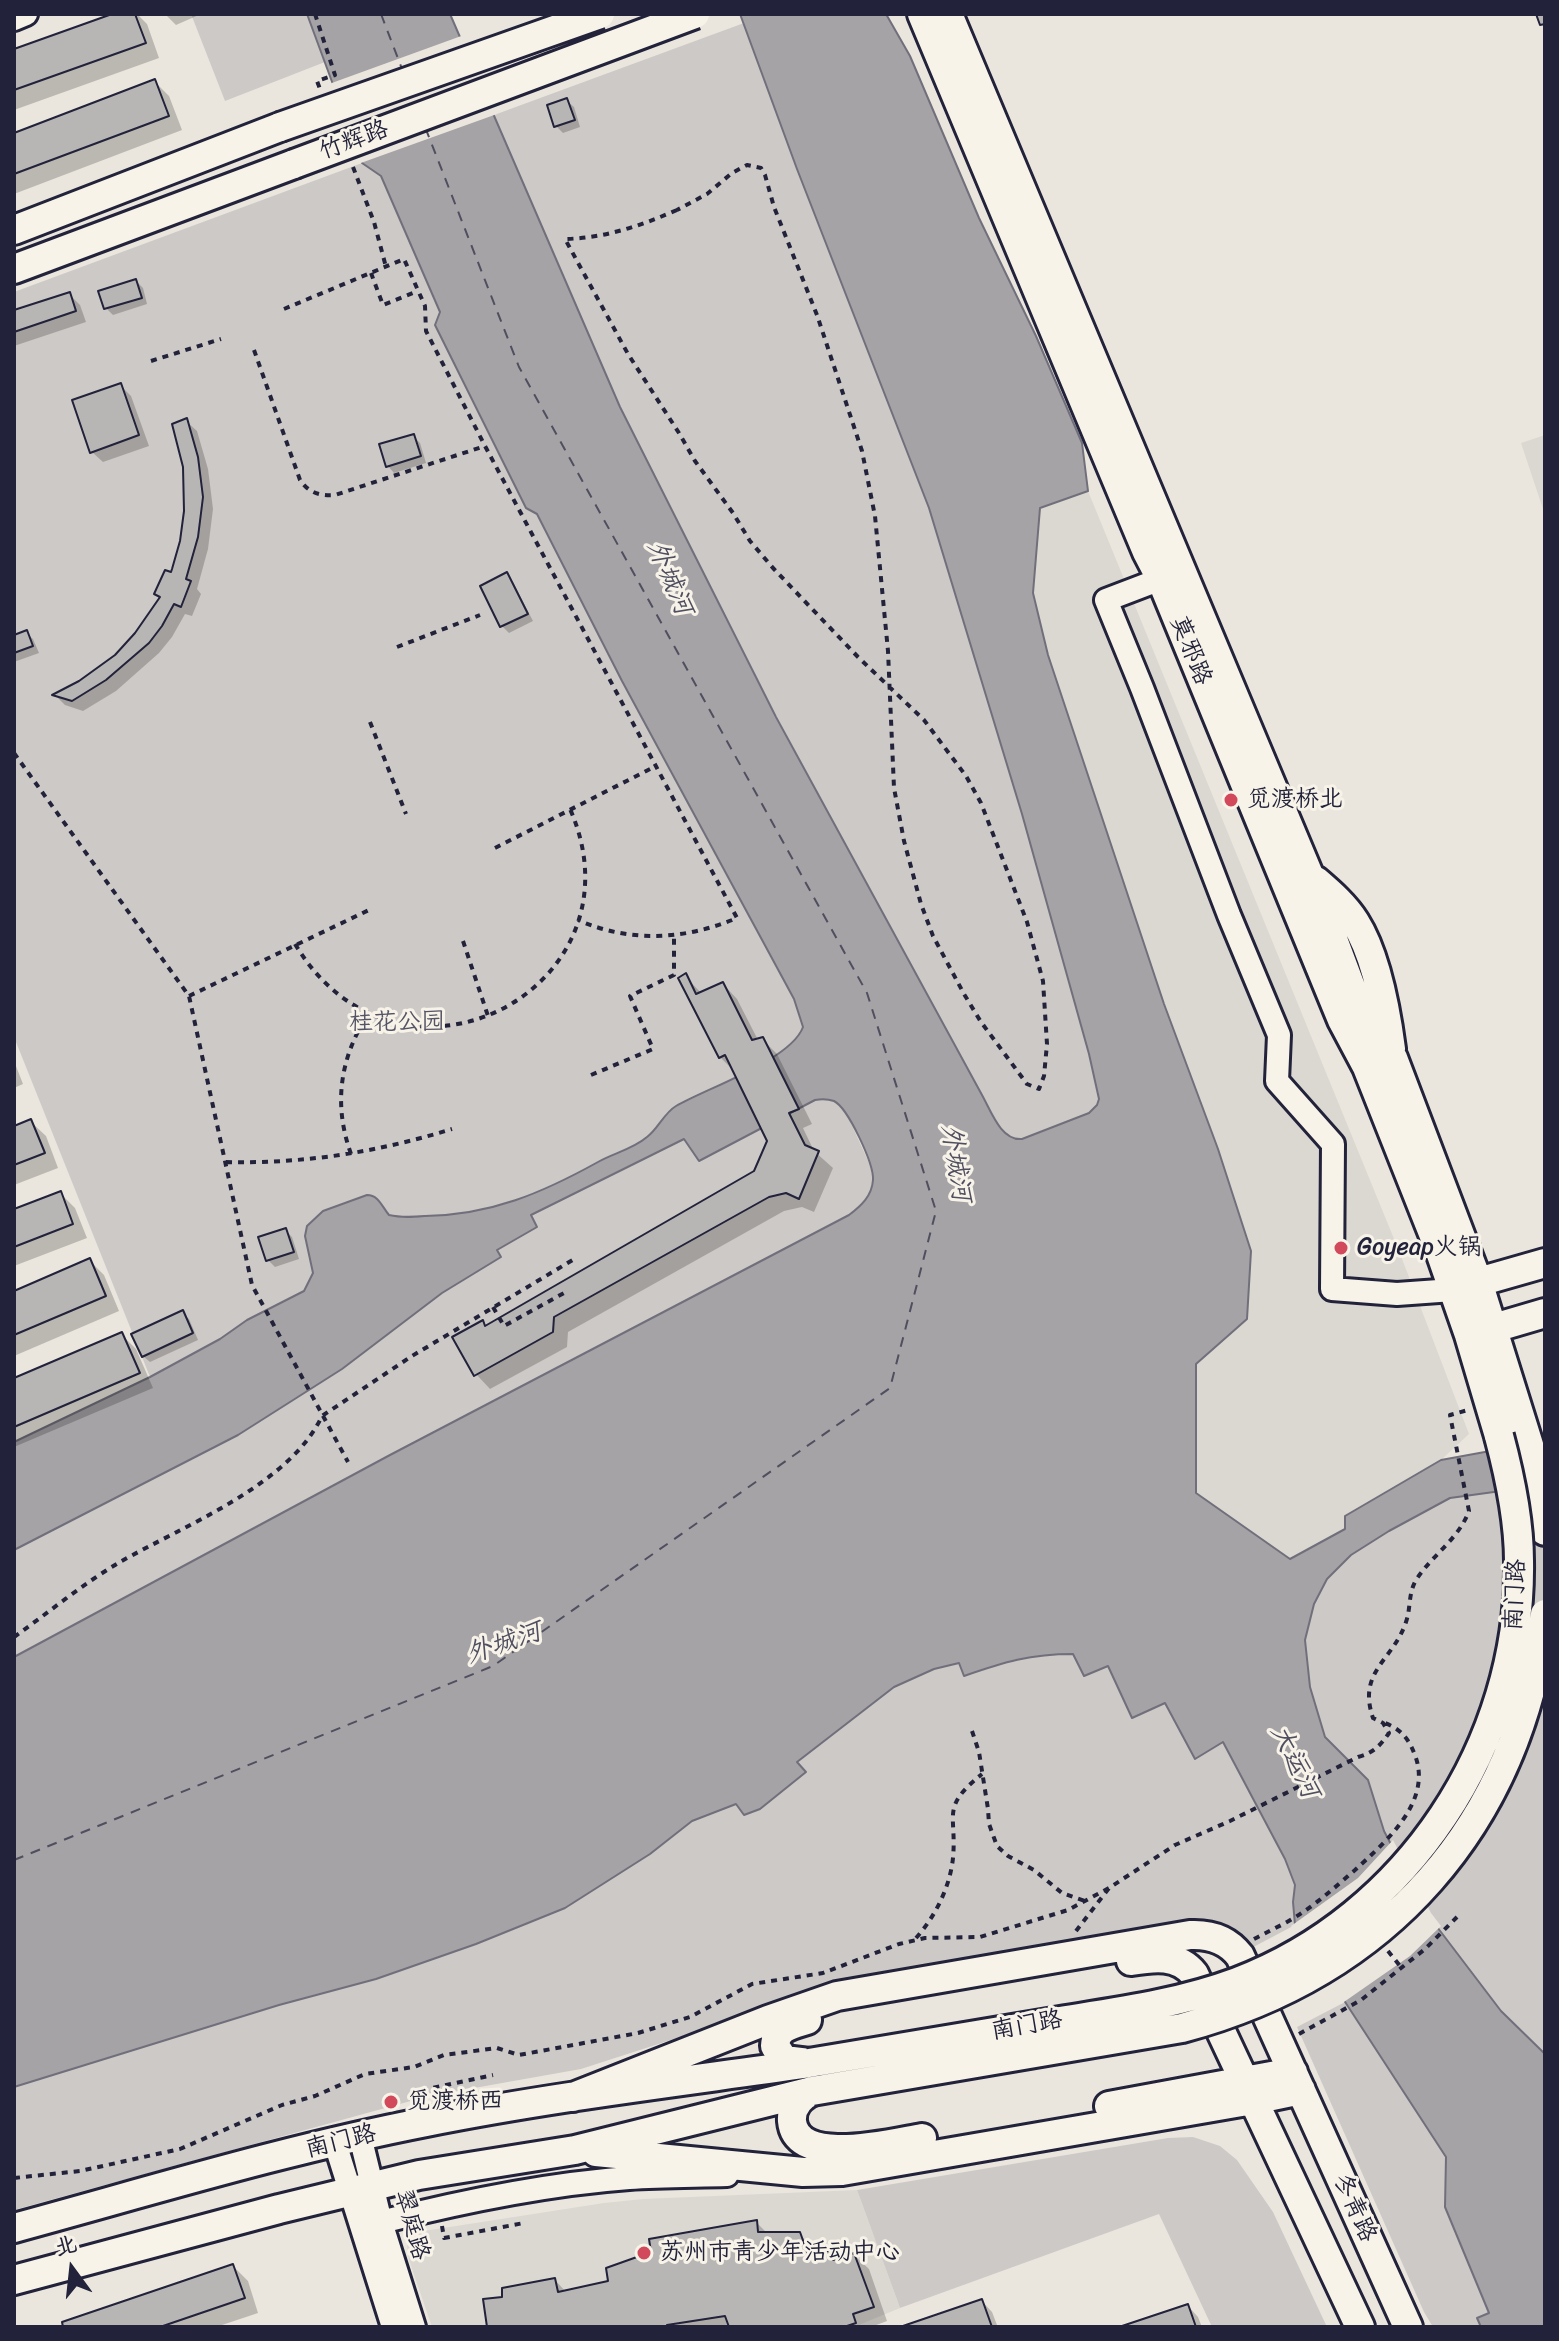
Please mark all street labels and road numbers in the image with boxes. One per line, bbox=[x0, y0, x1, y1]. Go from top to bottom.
street label: 竹辉路 bbox=[315, 115, 393, 167]
street label: 莫邪路 bbox=[1163, 612, 1217, 690]
street label: 南门路 bbox=[1500, 1558, 1532, 1632]
street label: 南门路 bbox=[989, 2006, 1065, 2046]
street label: 南门路 bbox=[303, 2119, 379, 2165]
street label: 冬青路 bbox=[1326, 2169, 1382, 2247]
street label: 翠庭路 bbox=[387, 2186, 435, 2264]

